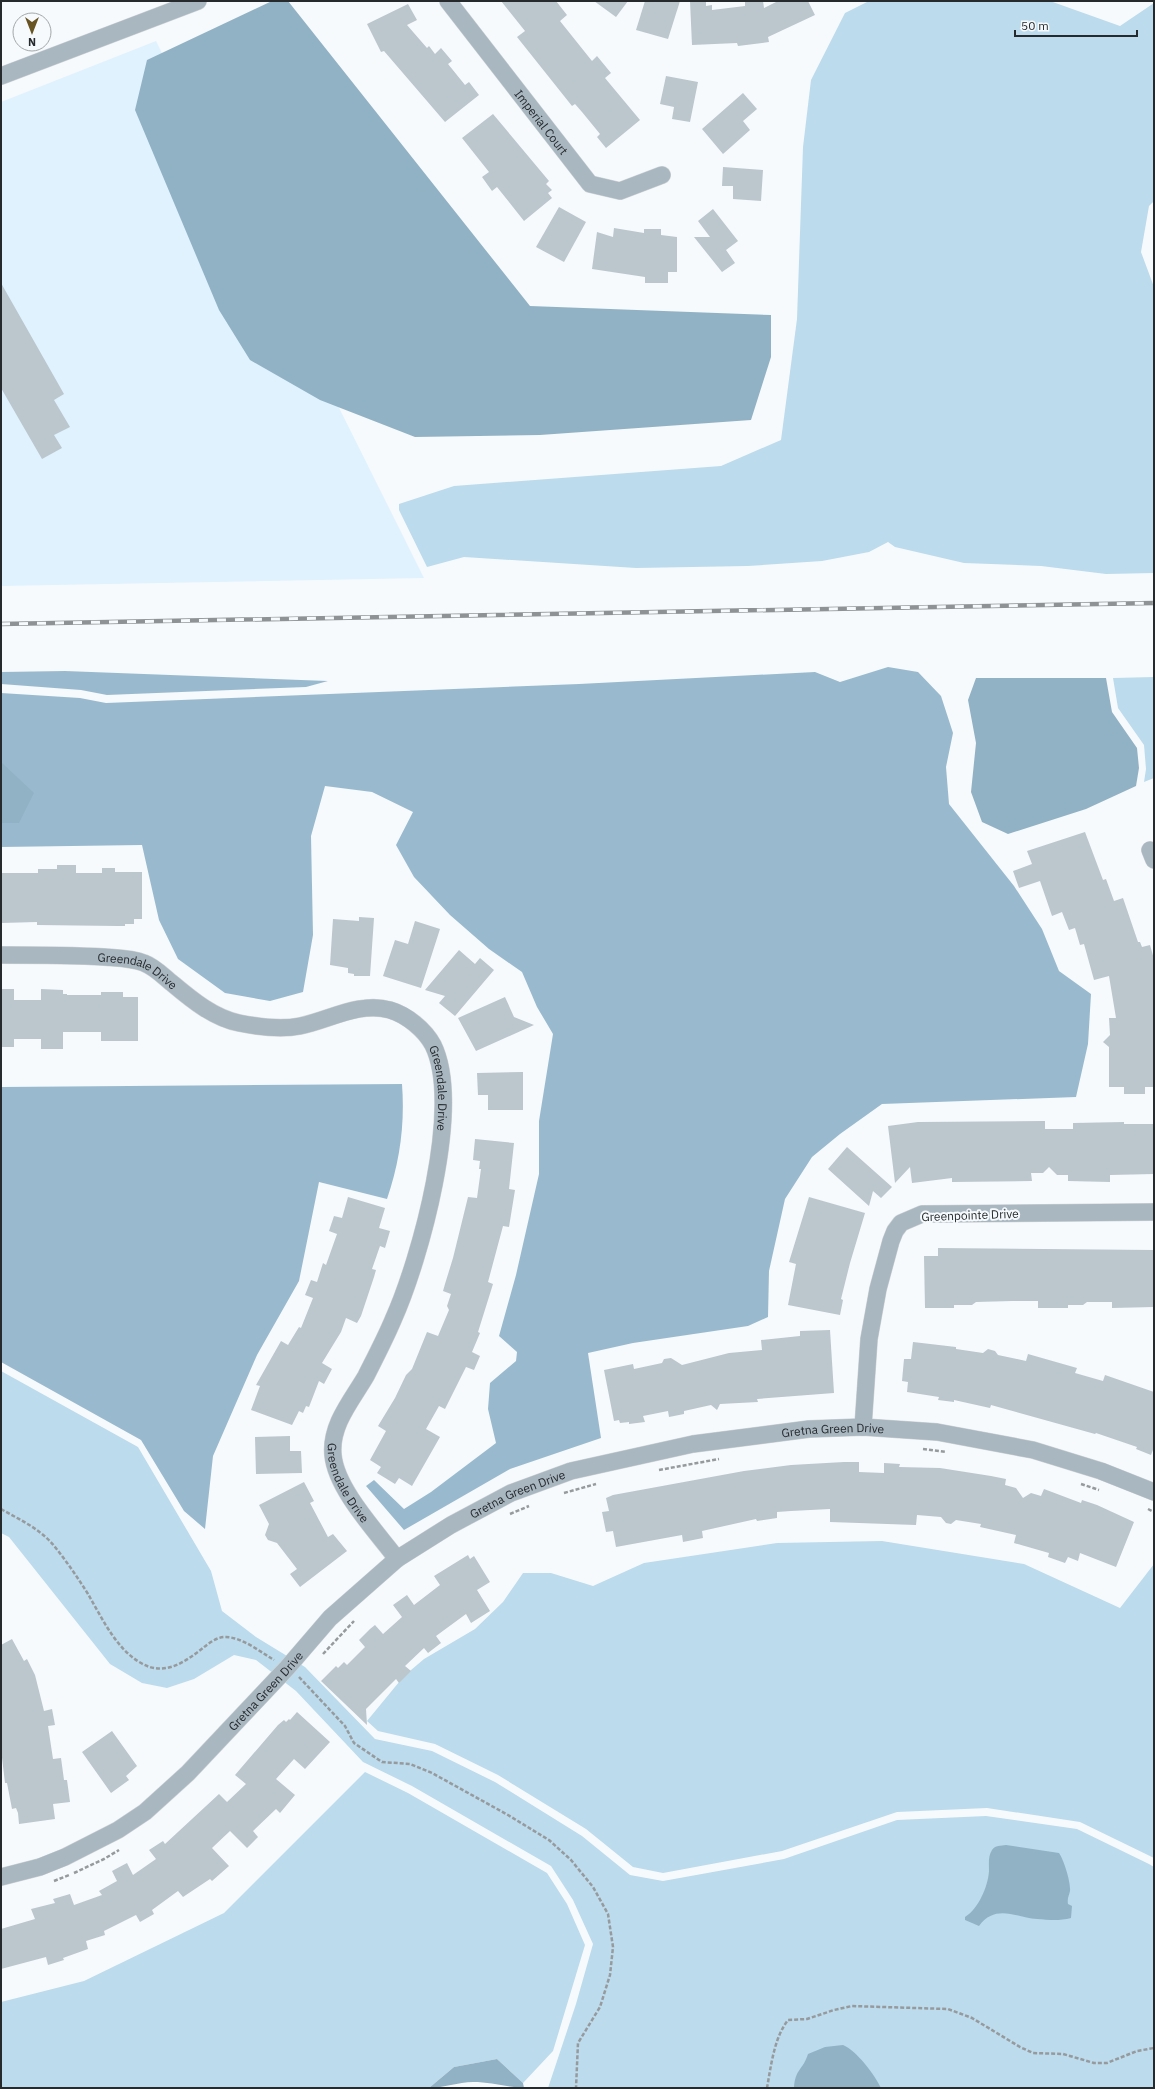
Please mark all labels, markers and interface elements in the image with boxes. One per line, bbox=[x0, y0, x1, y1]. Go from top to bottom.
north arrow bbox=[12, 12, 52, 52]
scale bar bbox=[1015, 12, 1137, 38]
text: 50 m bbox=[1021, 18, 1049, 33]
text: N bbox=[28, 35, 36, 49]
street label: Imperial Court bbox=[512, 86, 572, 157]
street label: Greendale Drive bbox=[97, 949, 181, 992]
street label: Greendale Drive bbox=[426, 1043, 451, 1132]
street label: Greenpointe Drive bbox=[921, 1206, 1019, 1224]
street label: Gretna Green Drive bbox=[780, 1419, 885, 1440]
street label: Greendale Drive bbox=[325, 1443, 373, 1526]
street label: Gretna Green Drive bbox=[467, 1466, 567, 1521]
street label: Gretna Green Drive bbox=[225, 1648, 306, 1734]

